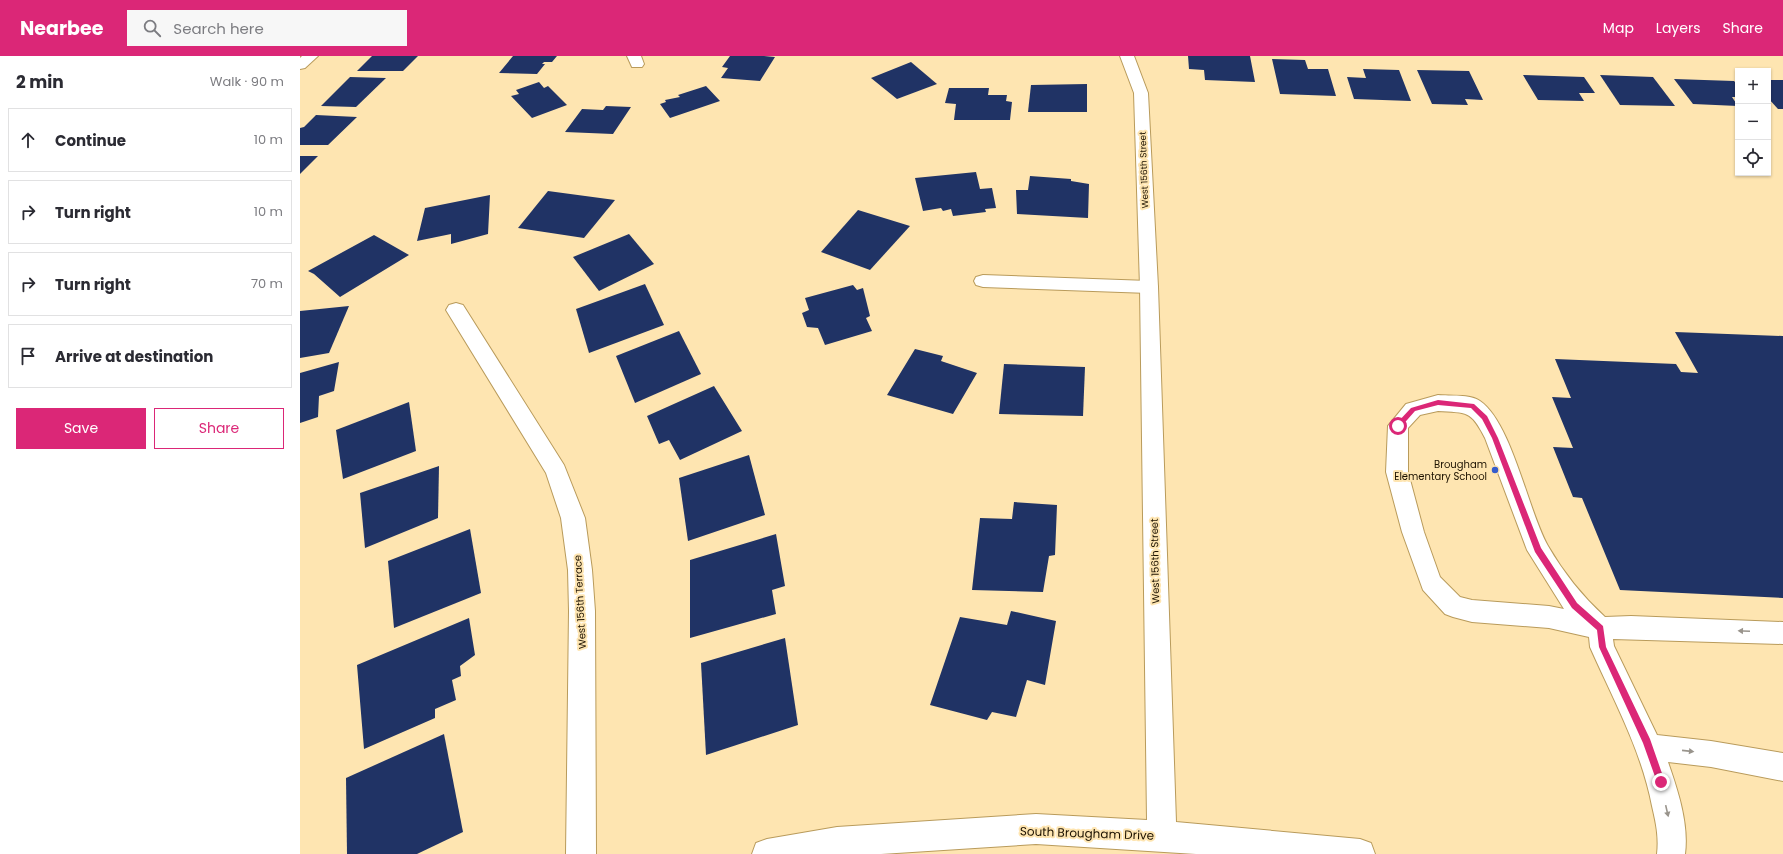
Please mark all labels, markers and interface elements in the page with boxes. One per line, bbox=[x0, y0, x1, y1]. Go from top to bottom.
search box bbox=[127, 10, 407, 46]
text: Nearbee bbox=[20, 15, 103, 42]
icon: search bbox=[141, 17, 163, 39]
text: Search here bbox=[173, 18, 264, 39]
text: Map bbox=[1603, 18, 1634, 38]
text: Layers bbox=[1656, 18, 1700, 38]
text: Share bbox=[1722, 18, 1763, 38]
map controls bbox=[1735, 68, 1771, 176]
button: + bbox=[1735, 68, 1771, 104]
text: 2 min bbox=[16, 70, 64, 94]
text: Walk · 90 m bbox=[210, 72, 284, 91]
button: − bbox=[1735, 104, 1771, 140]
icon: ahead bbox=[17, 129, 39, 151]
text: Continue bbox=[55, 130, 126, 151]
text: 10 m bbox=[254, 130, 283, 149]
street label: West 156th Street bbox=[1137, 131, 1151, 209]
button: locate bbox=[1735, 140, 1771, 176]
icon: right bbox=[17, 201, 39, 223]
text: Turn right bbox=[55, 202, 131, 223]
text: 10 m bbox=[254, 202, 283, 221]
icon: right bbox=[17, 273, 39, 295]
text: Turn right bbox=[55, 274, 131, 295]
text: 70 m bbox=[251, 274, 283, 293]
icon: arrive bbox=[17, 345, 39, 367]
text: Arrive at destination bbox=[55, 346, 213, 367]
button: Save bbox=[16, 408, 146, 449]
button: Share bbox=[154, 408, 284, 449]
route start bbox=[1389, 417, 1407, 435]
place label: Brougham Elementary School bbox=[1394, 457, 1487, 484]
marker: Brougham Elementary School bbox=[1490, 465, 1500, 475]
street label: West 156th Street bbox=[1147, 518, 1163, 604]
street label: West 156th Terrace bbox=[570, 555, 590, 649]
one-way arrow bbox=[1738, 628, 1750, 635]
one-way arrow bbox=[1682, 748, 1694, 754]
route end bbox=[1652, 773, 1670, 791]
one-way arrow bbox=[1665, 805, 1671, 818]
street label: South Brougham Drive bbox=[1020, 822, 1154, 844]

